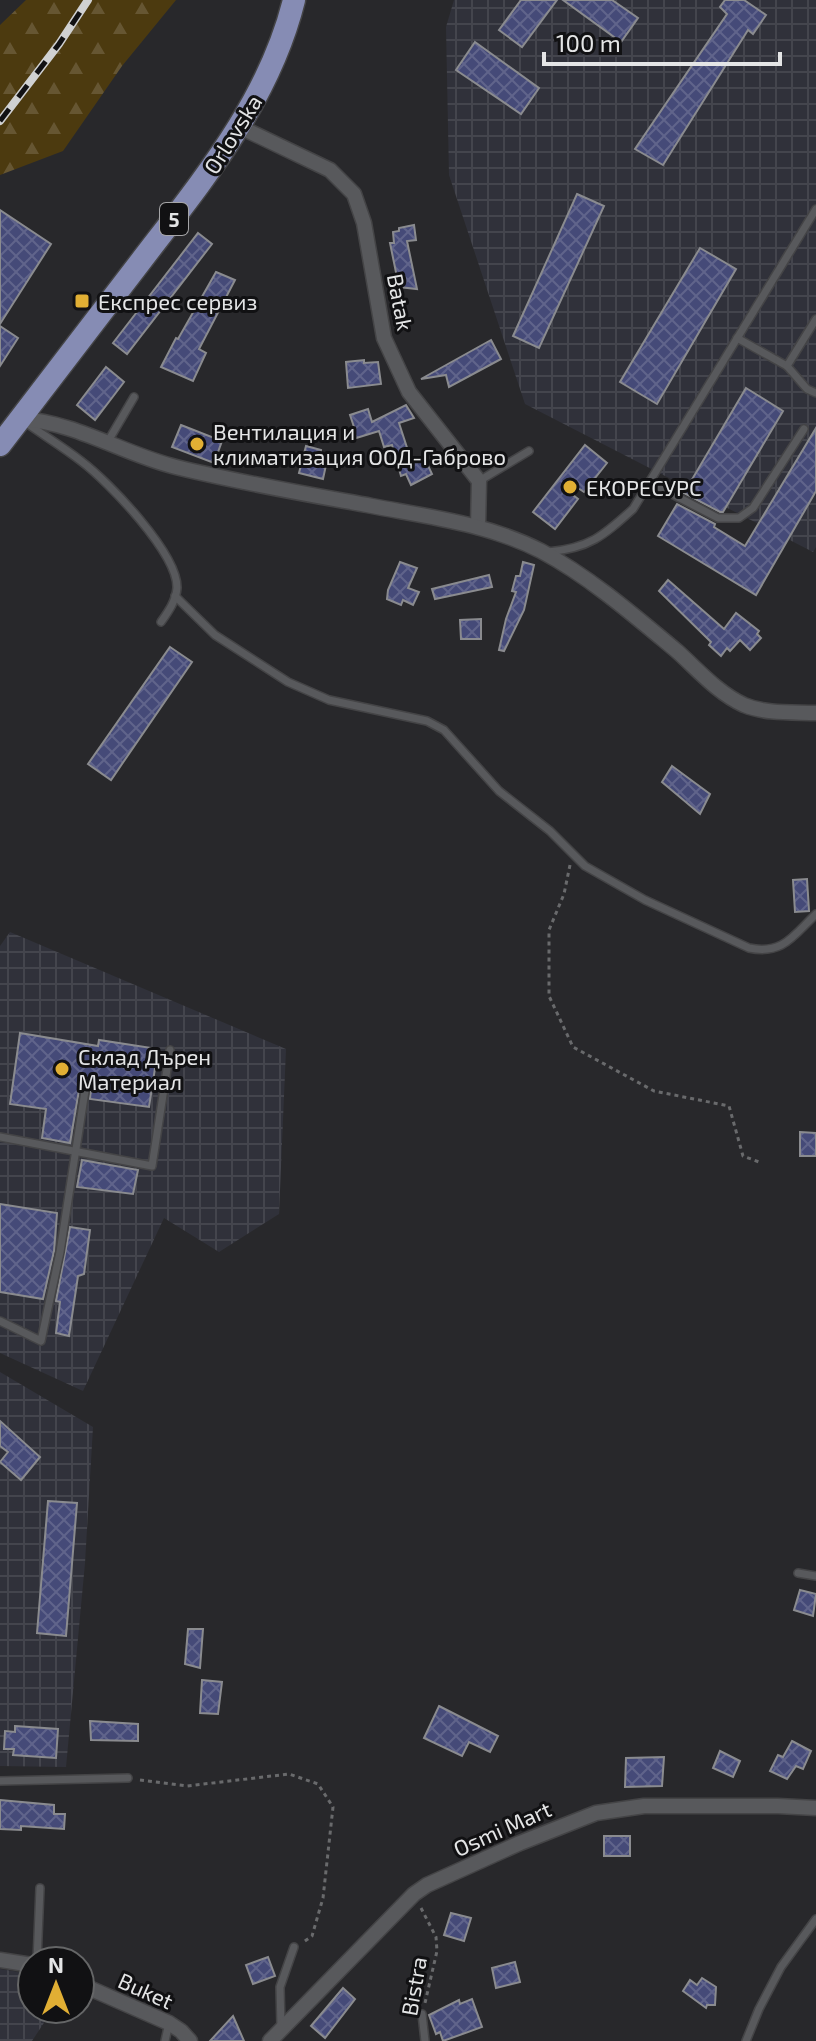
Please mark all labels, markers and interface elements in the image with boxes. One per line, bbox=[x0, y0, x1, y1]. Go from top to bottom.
scale bar bbox=[544, 16, 780, 66]
text: 100 m bbox=[556, 28, 621, 57]
street label: Orlovska bbox=[198, 90, 266, 178]
road number: 5 bbox=[160, 203, 188, 235]
street label: Batak bbox=[383, 271, 419, 333]
place label: Експрес сервиз bbox=[98, 288, 257, 314]
marker: Експрес сервиз bbox=[73, 292, 91, 310]
place label: Вентилация и климатизация ООД-Габрово bbox=[213, 418, 506, 469]
marker: Вентилация и климатизация ООД-Габрово bbox=[188, 435, 206, 453]
place label: ЕКОРЕСУРС bbox=[586, 474, 702, 500]
marker: ЕКОРЕСУРС bbox=[561, 478, 579, 496]
place label: Склад Дърен Материал bbox=[78, 1043, 211, 1094]
marker: Склад Дърен Материал bbox=[53, 1060, 71, 1078]
street label: Osmi Mart bbox=[449, 1795, 555, 1861]
north arrow bbox=[16, 1945, 96, 2025]
text: N bbox=[48, 1951, 64, 1977]
street label: Bistra bbox=[395, 1954, 431, 2018]
street label: Buket bbox=[115, 1966, 177, 2014]

